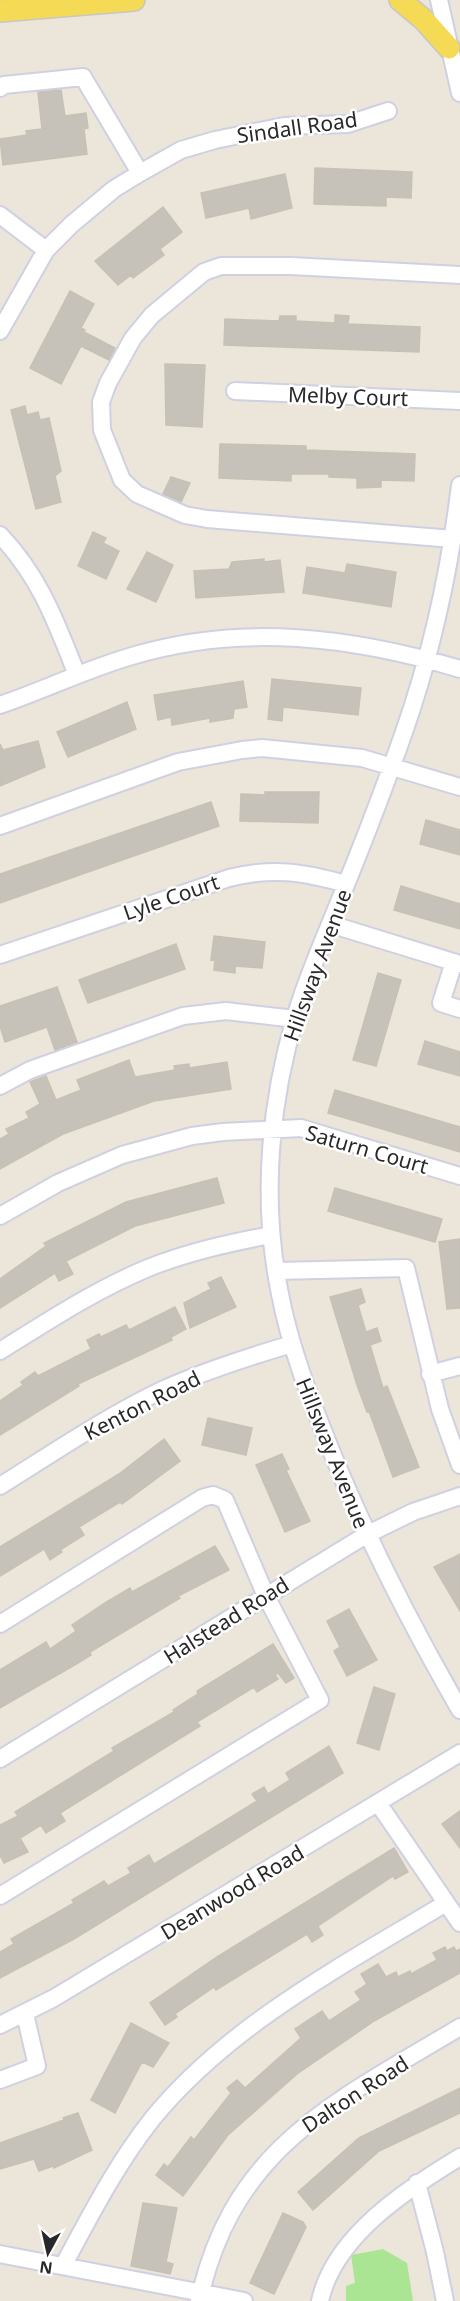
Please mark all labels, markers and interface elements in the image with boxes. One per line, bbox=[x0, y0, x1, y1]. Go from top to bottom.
street label: Sindall Road bbox=[235, 105, 359, 149]
street label: Melby Court bbox=[287, 380, 409, 412]
street label: Lyle Court bbox=[119, 867, 223, 926]
street label: Hillsway Avenue bbox=[276, 885, 358, 1045]
street label: Saturn Court bbox=[302, 1118, 432, 1180]
street label: Kenton Road bbox=[79, 1364, 205, 1446]
street label: Hillsway Avenue bbox=[290, 1374, 376, 1532]
street label: Halstead Road bbox=[158, 1570, 294, 1670]
street label: Deanwood Road bbox=[155, 1838, 309, 1946]
street label: Dalton Road bbox=[296, 2049, 414, 2139]
north arrow bbox=[18, 2223, 78, 2283]
text: N bbox=[38, 2256, 54, 2280]

